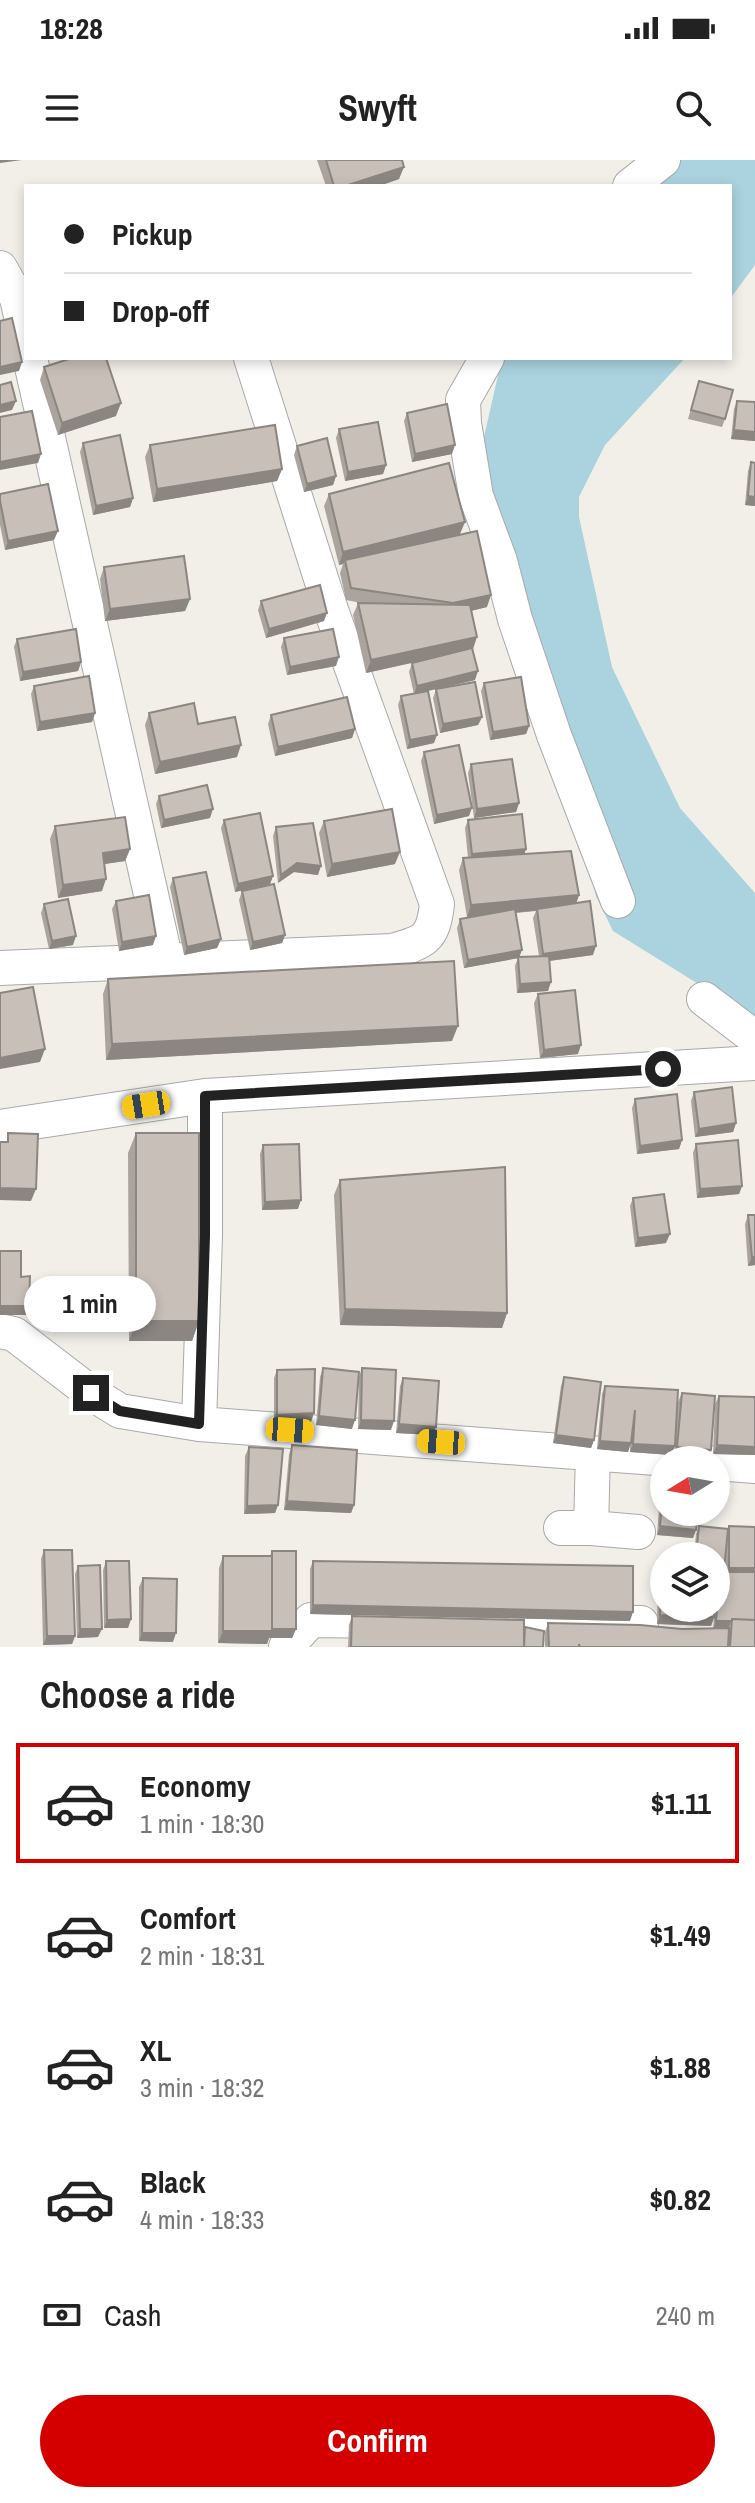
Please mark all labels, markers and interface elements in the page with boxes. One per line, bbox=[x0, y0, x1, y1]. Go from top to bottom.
text: 18:28 bbox=[40, 8, 103, 48]
text: Swyft bbox=[338, 84, 417, 132]
icon: menu bbox=[40, 86, 84, 130]
icon: search bbox=[671, 86, 715, 130]
text: Pickup bbox=[112, 214, 193, 254]
text: Drop-off bbox=[112, 291, 209, 331]
route start bbox=[645, 1051, 681, 1087]
car bbox=[120, 1089, 172, 1121]
callout: 1 min bbox=[25, 1277, 157, 1333]
text: 1 min bbox=[62, 1286, 118, 1321]
route end bbox=[73, 1375, 109, 1411]
car bbox=[265, 1416, 315, 1444]
car bbox=[416, 1428, 466, 1456]
north arrow bbox=[650, 1446, 730, 1526]
map controls bbox=[650, 1446, 730, 1622]
button: layers bbox=[650, 1542, 730, 1622]
text: Choose a ride bbox=[40, 1671, 235, 1719]
text: Economy bbox=[140, 1766, 251, 1806]
icon: car bbox=[44, 1767, 116, 1839]
text: $1.11 bbox=[651, 1783, 711, 1823]
text: 1 min · 18:30 bbox=[140, 1806, 264, 1841]
text: Comfort bbox=[140, 1898, 236, 1938]
icon: car bbox=[44, 1899, 116, 1971]
text: $1.49 bbox=[649, 1915, 711, 1955]
text: 2 min · 18:31 bbox=[140, 1938, 264, 1973]
text: XL bbox=[140, 2030, 171, 2070]
icon: car bbox=[44, 2031, 116, 2103]
text: $1.88 bbox=[649, 2047, 711, 2087]
text: 3 min · 18:32 bbox=[140, 2070, 264, 2105]
text: Black bbox=[140, 2162, 206, 2202]
icon: car bbox=[44, 2163, 116, 2235]
text: $0.82 bbox=[649, 2179, 711, 2219]
text: 4 min · 18:33 bbox=[140, 2202, 264, 2237]
icon: cash bbox=[40, 2293, 84, 2337]
text: Cash bbox=[104, 2295, 161, 2335]
text: 240 m bbox=[656, 2298, 715, 2333]
button: Confirm bbox=[40, 2395, 715, 2487]

